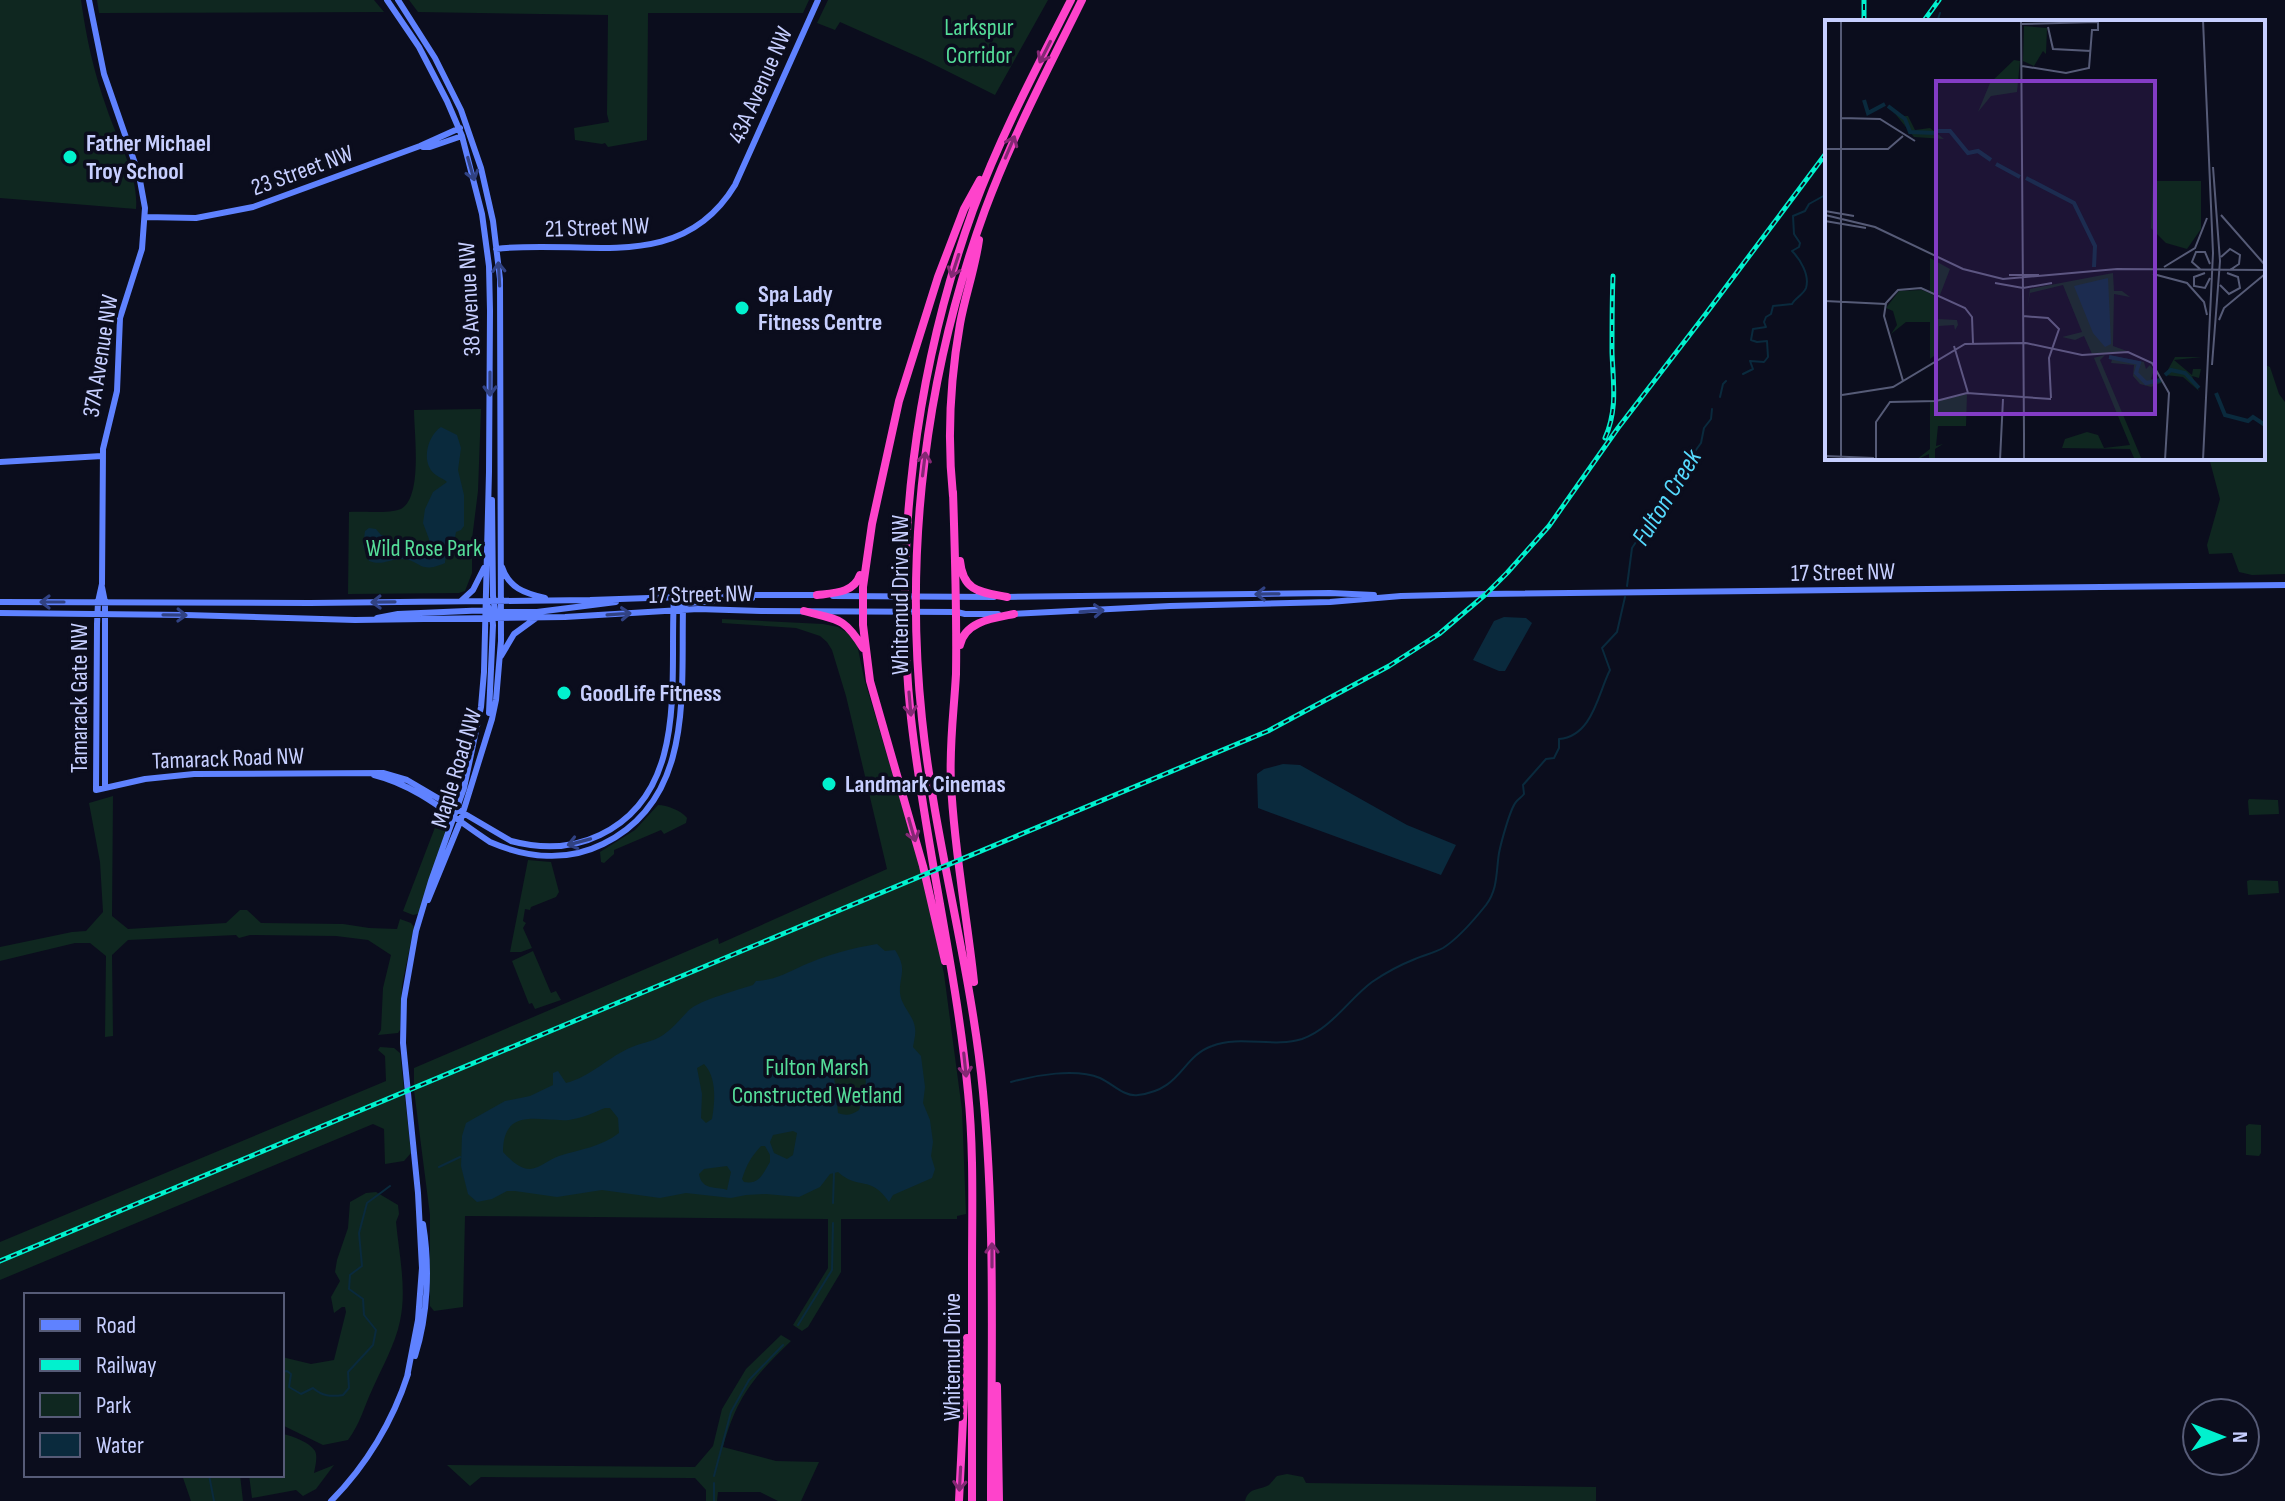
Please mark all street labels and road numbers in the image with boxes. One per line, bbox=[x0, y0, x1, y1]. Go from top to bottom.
street label: 43A Avenue NW bbox=[722, 22, 799, 148]
street label: 23 Street NW bbox=[247, 139, 357, 202]
street label: 21 Street NW bbox=[544, 211, 650, 244]
street label: 38 Avenue NW bbox=[452, 241, 487, 357]
street label: 37A Avenue NW bbox=[76, 292, 125, 419]
street label: Whitemud Drive NW bbox=[886, 515, 915, 675]
street label: 17 Street NW bbox=[1791, 557, 1896, 588]
street label: 17 Street NW bbox=[649, 579, 754, 610]
street label: Tamarack Gate NW bbox=[65, 623, 94, 773]
street label: Maple Road NW bbox=[425, 705, 488, 831]
street label: Tamarack Road NW bbox=[152, 741, 305, 776]
street label: Whitemud Drive bbox=[938, 1293, 967, 1421]

